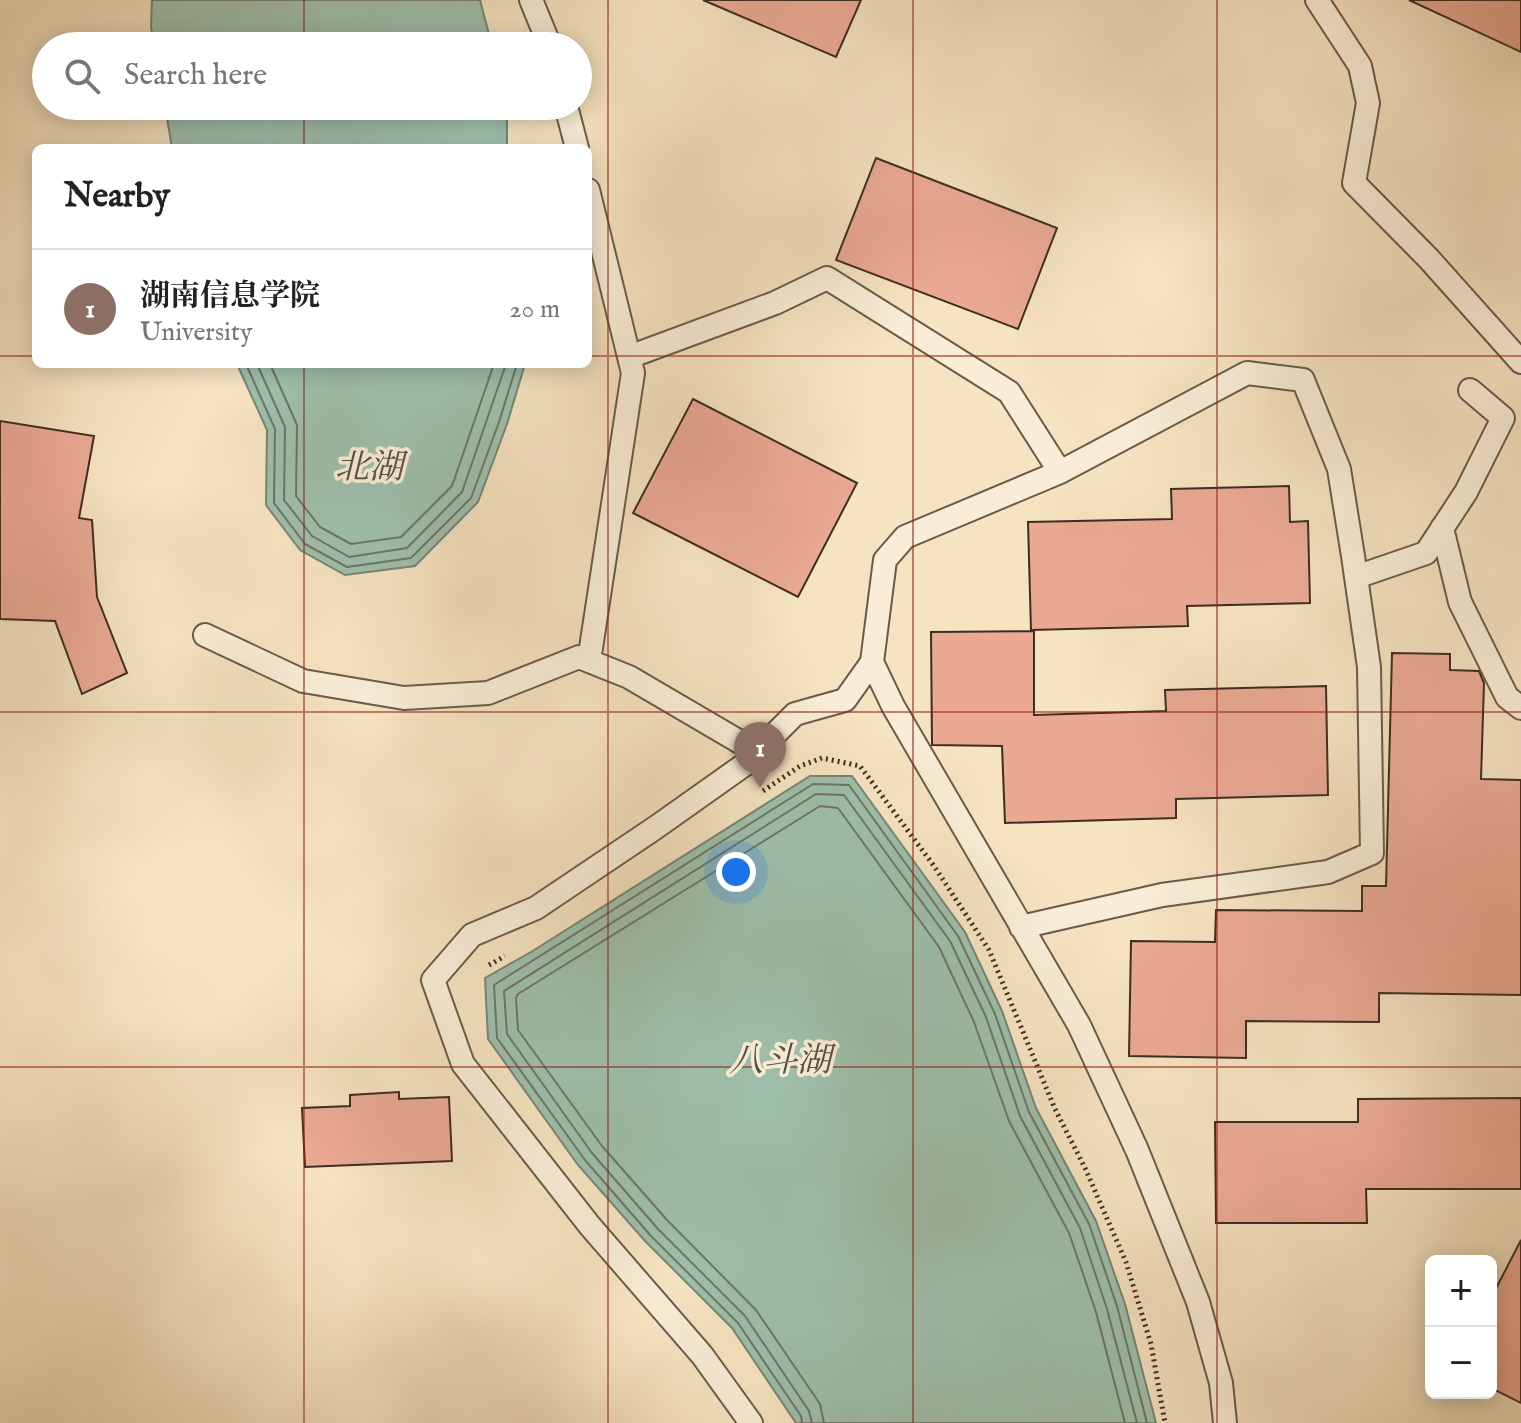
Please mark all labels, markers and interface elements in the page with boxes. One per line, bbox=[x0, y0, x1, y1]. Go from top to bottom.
search box bbox=[32, 32, 592, 120]
icon: search bbox=[60, 54, 104, 98]
text: Search here bbox=[124, 57, 267, 95]
text: Nearby bbox=[64, 175, 170, 218]
text: 湖南信息学院 bbox=[140, 278, 320, 316]
text: 1 bbox=[85, 293, 95, 326]
text: 20 m bbox=[509, 293, 560, 326]
text: University bbox=[140, 316, 253, 349]
water label: 北湖 bbox=[335, 447, 409, 490]
pin: 1 bbox=[734, 722, 786, 788]
your location bbox=[716, 852, 756, 892]
water label: 八斗湖 bbox=[729, 1040, 837, 1083]
map controls bbox=[1425, 1255, 1497, 1399]
button: + bbox=[1425, 1255, 1497, 1327]
button: − bbox=[1425, 1327, 1497, 1399]

